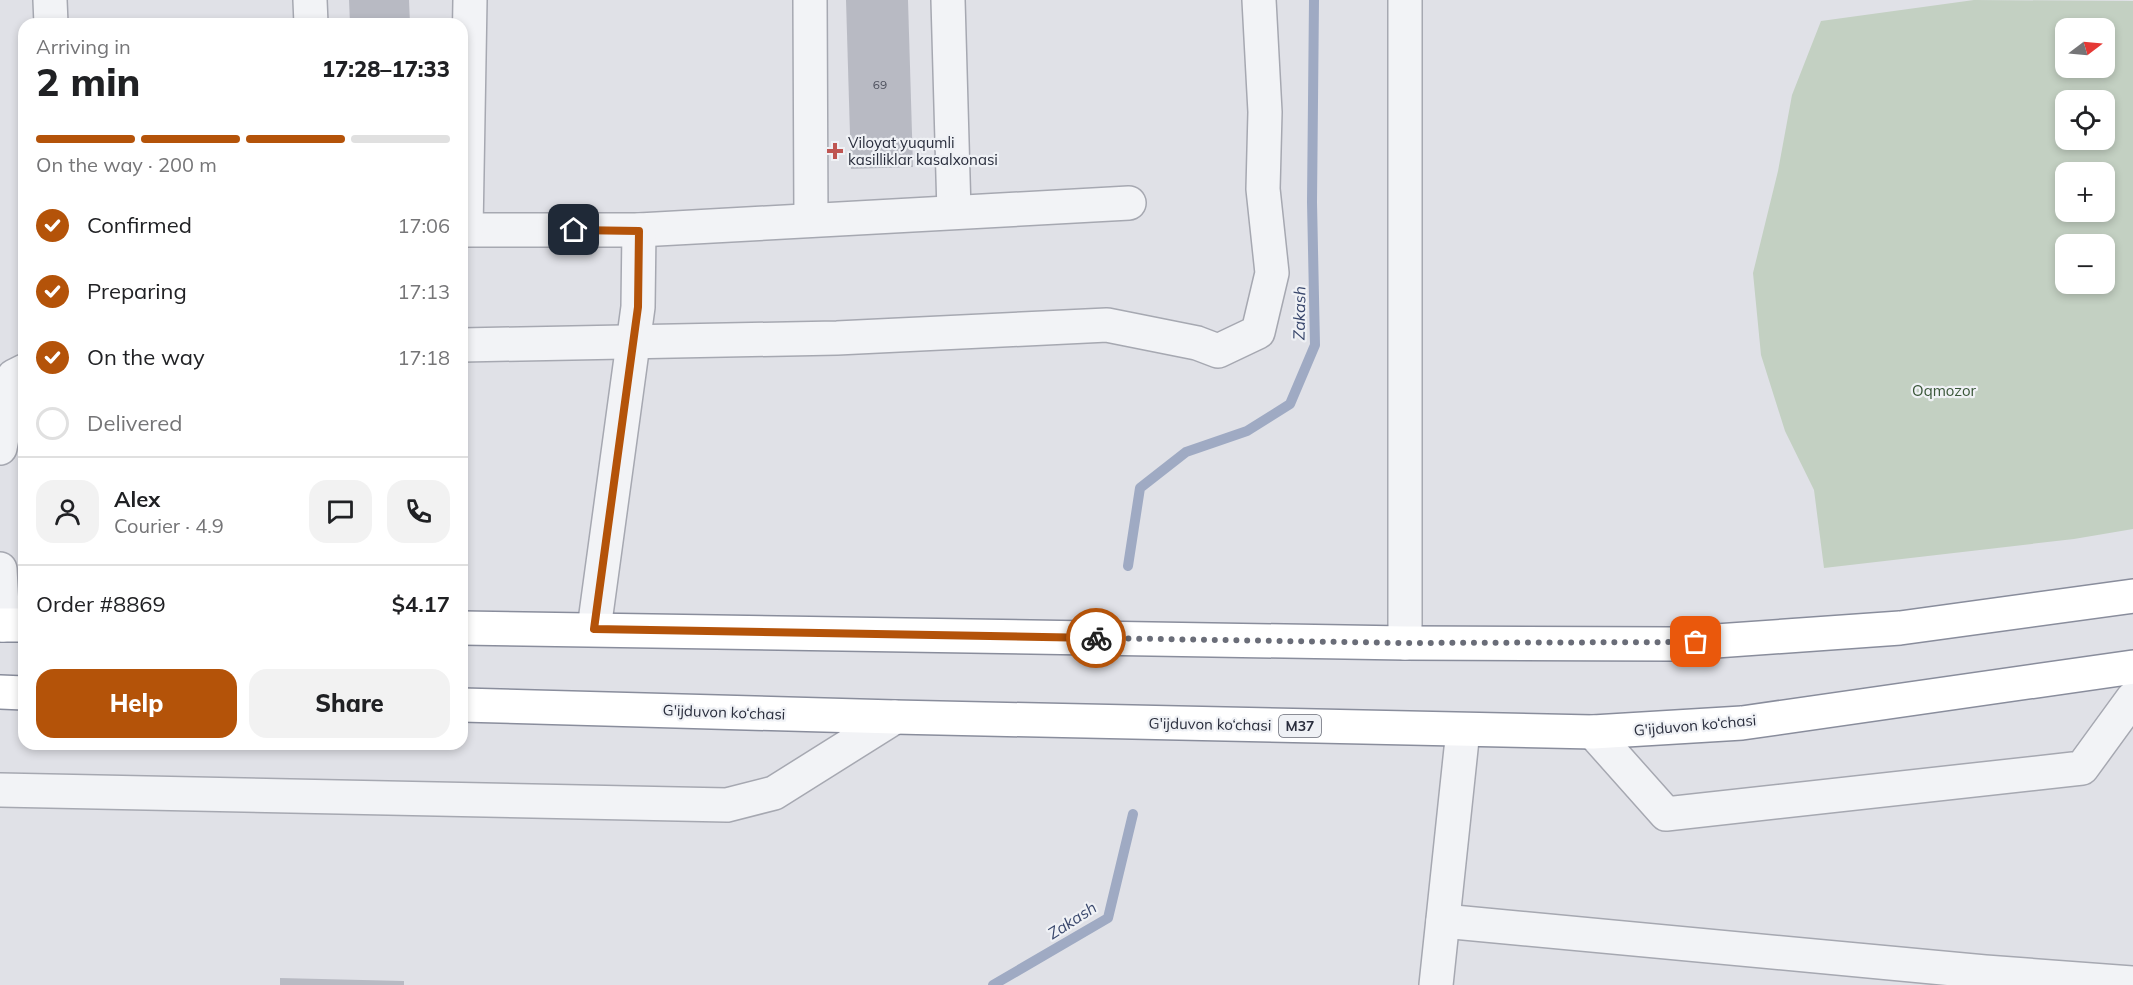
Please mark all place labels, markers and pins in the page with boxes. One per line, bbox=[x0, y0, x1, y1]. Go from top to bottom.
place label: Viloyat yuqumli kasilliklar kasalxonasi bbox=[848, 133, 998, 169]
marker: Viloyat yuqumli kasilliklar kasalxonasi bbox=[826, 142, 844, 160]
pin bbox=[548, 204, 599, 255]
pin bbox=[1670, 616, 1721, 667]

